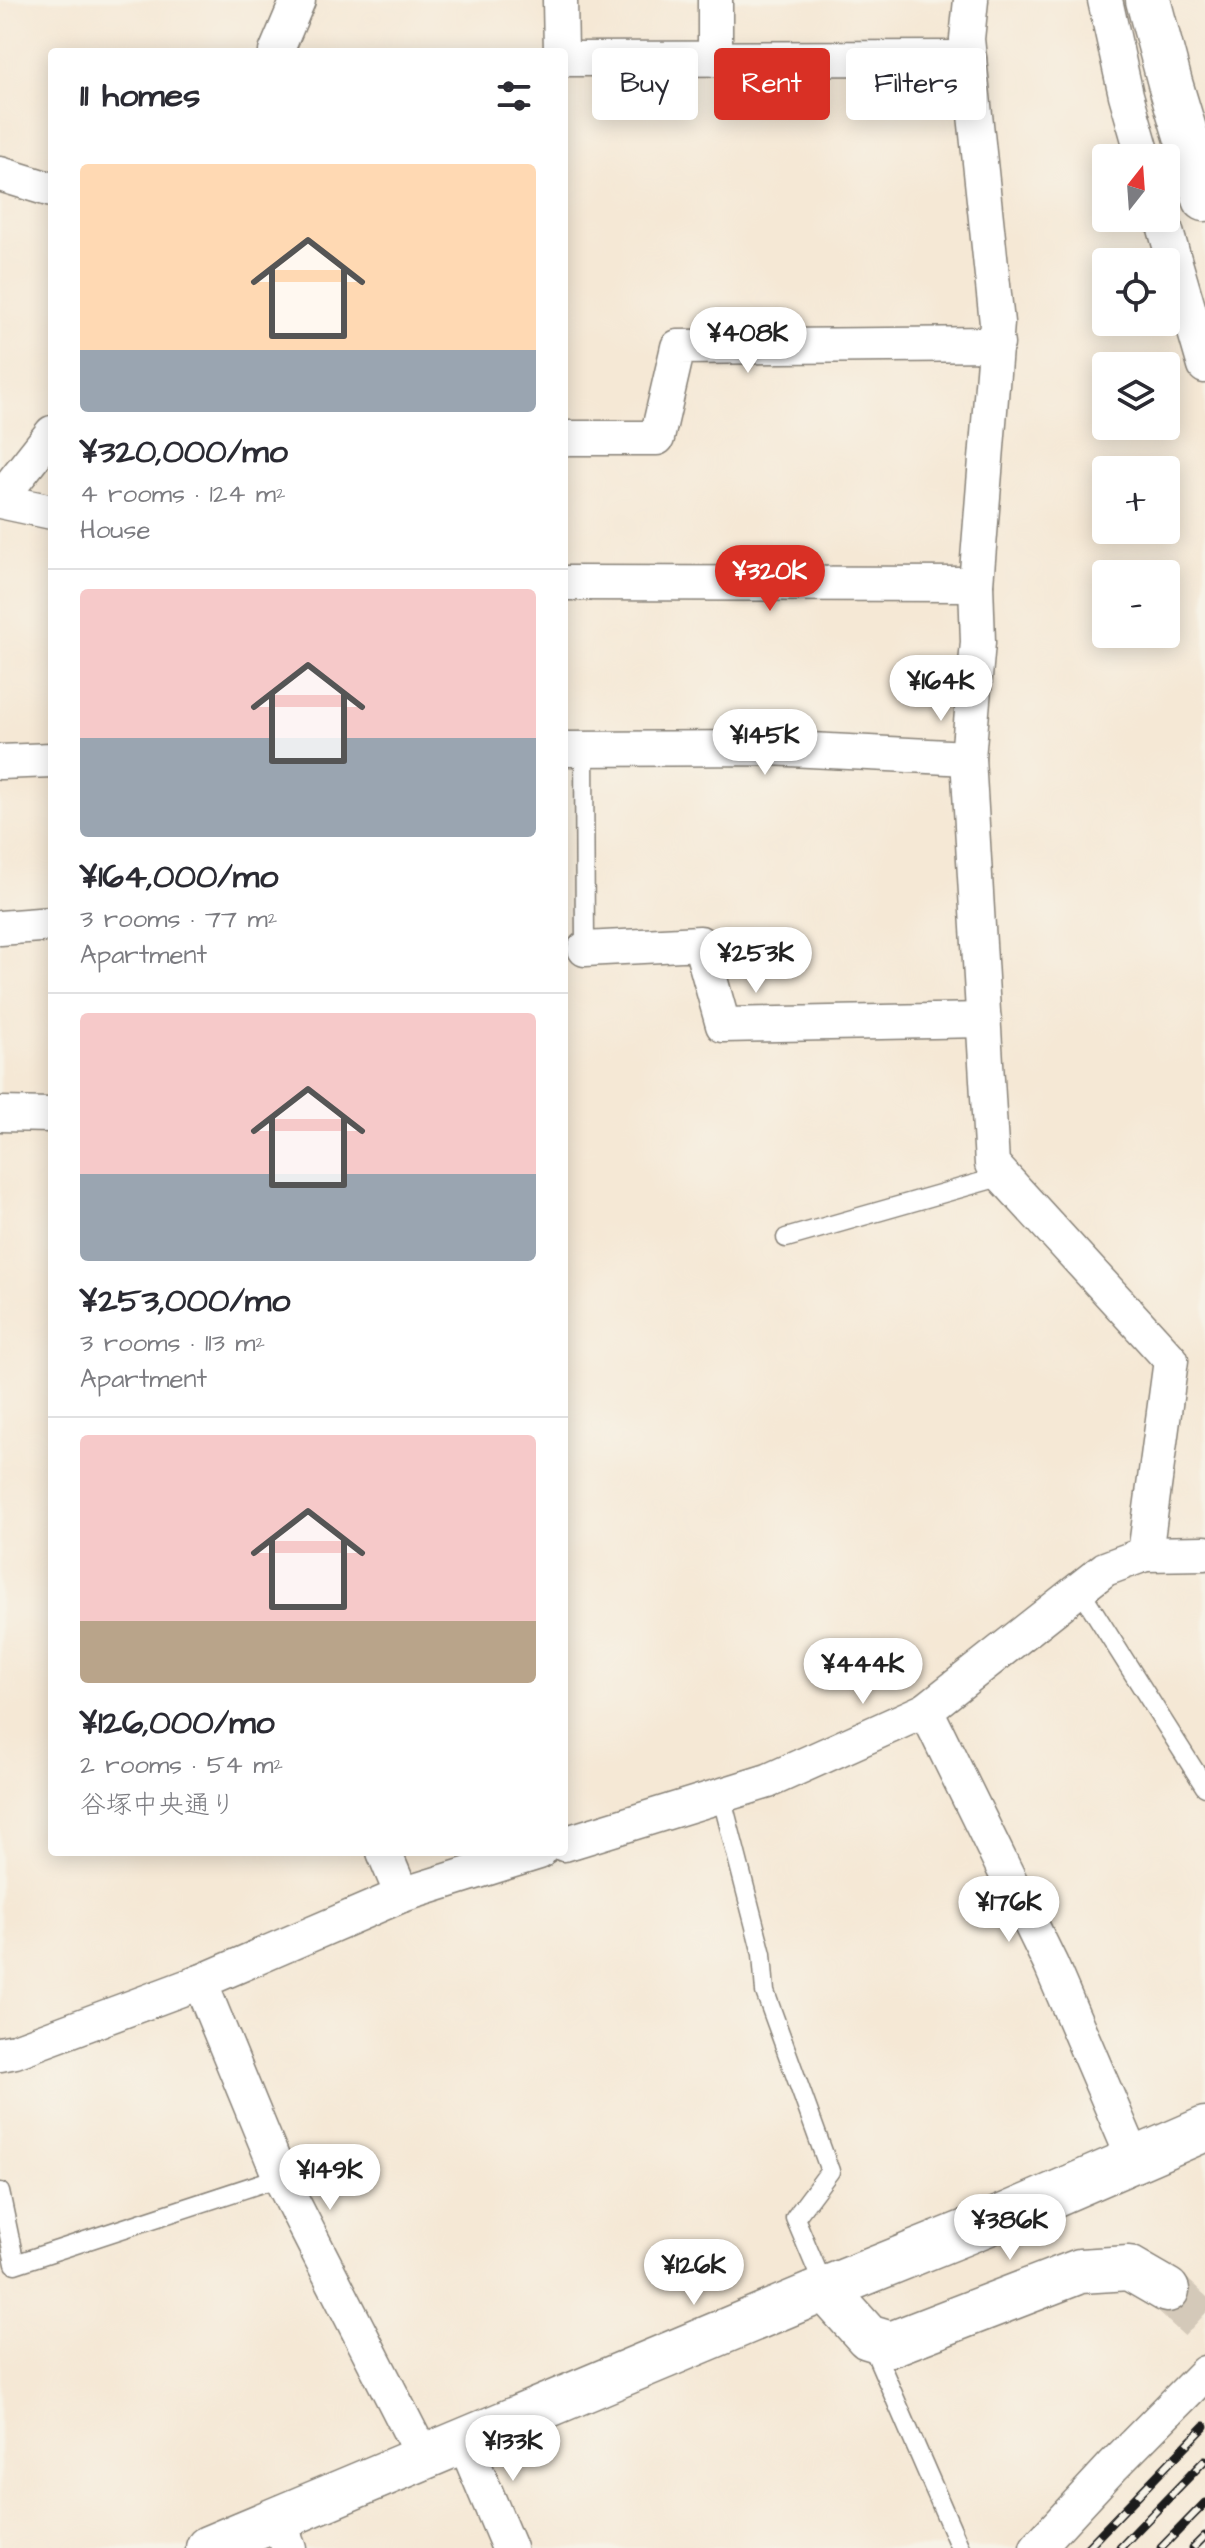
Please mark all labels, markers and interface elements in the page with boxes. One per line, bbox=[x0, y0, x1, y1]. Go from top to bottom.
chip: Buy bbox=[592, 48, 698, 120]
chip: Rent bbox=[714, 48, 830, 120]
chip: Filters bbox=[846, 48, 986, 120]
text: 11 homes bbox=[80, 72, 200, 120]
icon: filters bbox=[492, 74, 536, 118]
north arrow bbox=[1092, 144, 1180, 232]
map controls bbox=[1092, 144, 1180, 648]
icon: home bbox=[236, 216, 380, 360]
button: locate bbox=[1092, 248, 1180, 336]
pin: ¥408K bbox=[692, 307, 804, 375]
text: ¥408K bbox=[708, 315, 788, 351]
button: layers bbox=[1092, 352, 1180, 440]
text: ¥320,000/mo bbox=[80, 428, 288, 476]
button: + bbox=[1092, 456, 1180, 544]
text: 4 rooms · 124 m² bbox=[80, 476, 286, 512]
text: House bbox=[80, 512, 151, 548]
pin: ¥320K bbox=[714, 545, 826, 613]
text: ¥320K bbox=[733, 553, 807, 589]
button: − bbox=[1092, 560, 1180, 648]
icon: home bbox=[236, 641, 380, 785]
pin: ¥164K bbox=[885, 655, 997, 723]
text: ¥164K bbox=[908, 663, 974, 699]
pin: ¥145K bbox=[709, 709, 821, 777]
text: ¥145K bbox=[730, 717, 800, 753]
text: ¥164,000/mo bbox=[80, 853, 278, 901]
text: 3 rooms · 77 m² bbox=[80, 901, 277, 937]
pin: ¥253K bbox=[700, 927, 812, 995]
text: ¥253K bbox=[718, 935, 794, 971]
text: Apartment bbox=[80, 937, 207, 973]
icon: home bbox=[236, 1065, 380, 1209]
text: ¥253,000/mo bbox=[80, 1277, 290, 1325]
text: 3 rooms · 113 m² bbox=[80, 1325, 265, 1361]
text: Apartment bbox=[80, 1361, 207, 1397]
icon: home bbox=[236, 1487, 380, 1631]
pin: ¥444K bbox=[807, 1638, 919, 1706]
text: ¥444K bbox=[822, 1646, 904, 1682]
text: ¥126,000/mo bbox=[80, 1699, 275, 1747]
text: 2 rooms · 54 m² bbox=[80, 1747, 283, 1783]
text: 谷塚中央通り bbox=[80, 1787, 236, 1823]
pin: ¥176K bbox=[953, 1876, 1065, 1944]
text: ¥176K bbox=[976, 1884, 1042, 1920]
pin: ¥149K bbox=[274, 2144, 386, 2212]
text: ¥149K bbox=[297, 2152, 363, 2188]
pin: ¥386K bbox=[954, 2194, 1066, 2262]
text: ¥386K bbox=[972, 2202, 1048, 2238]
pin: ¥126K bbox=[638, 2239, 750, 2307]
text: ¥126K bbox=[662, 2247, 726, 2283]
pin: ¥133K bbox=[457, 2415, 569, 2483]
text: ¥133K bbox=[483, 2423, 543, 2459]

